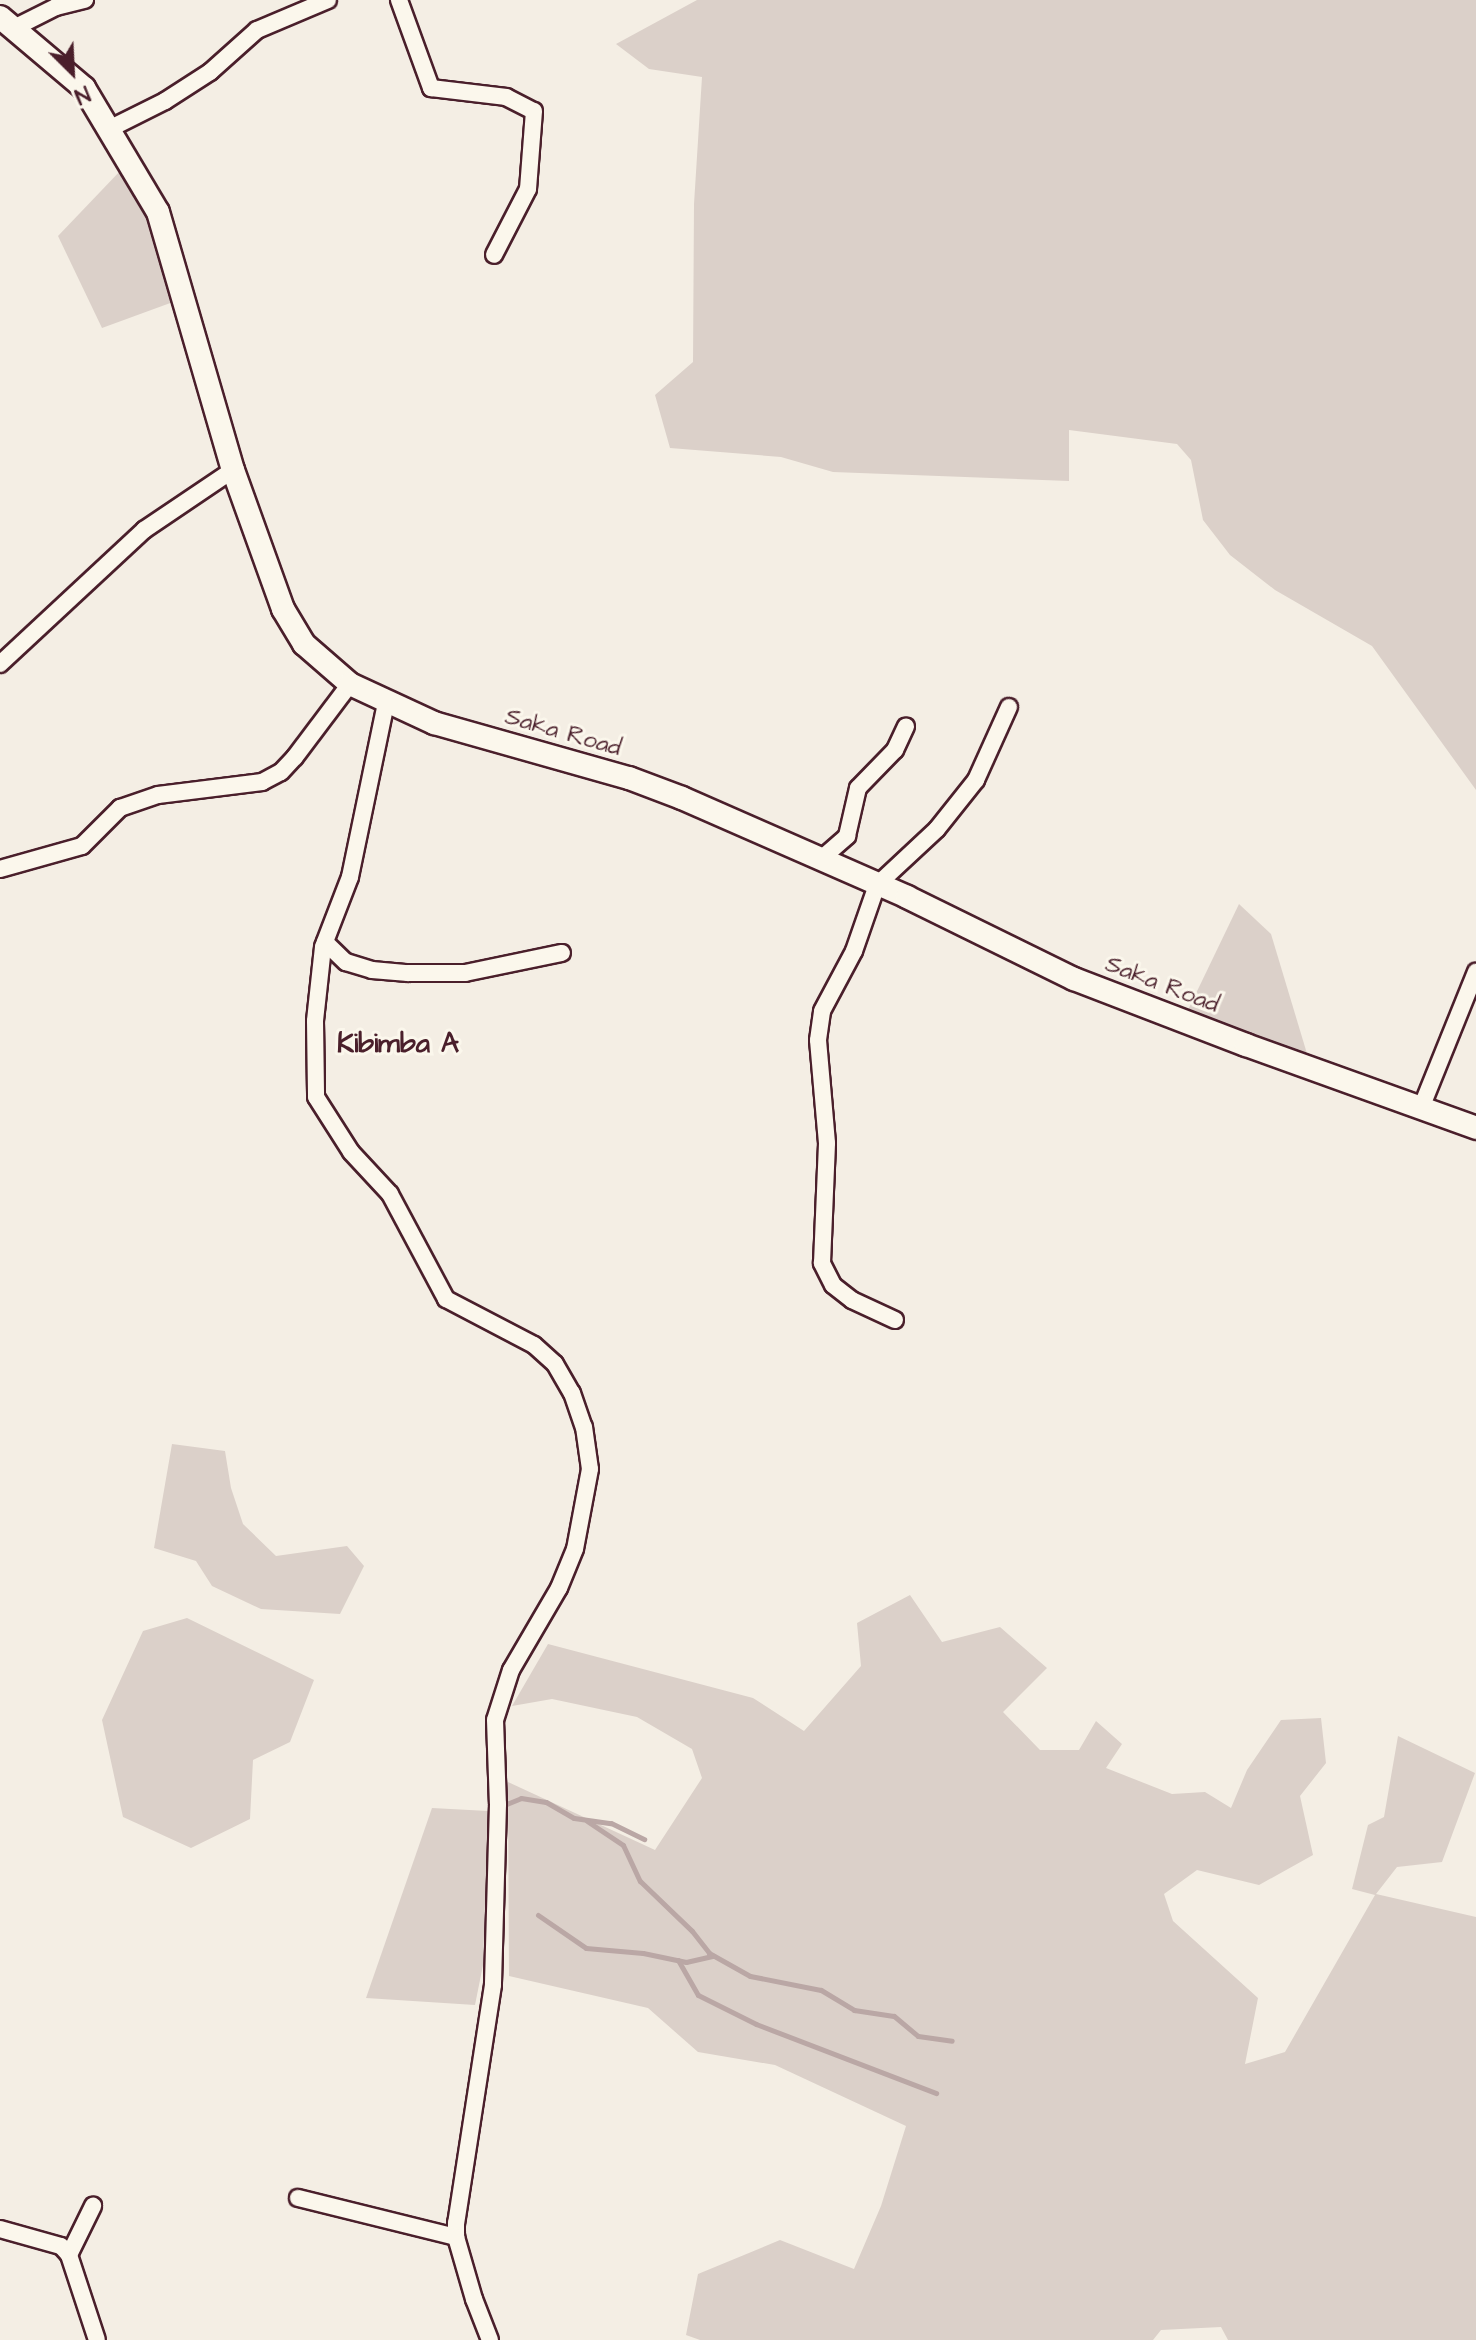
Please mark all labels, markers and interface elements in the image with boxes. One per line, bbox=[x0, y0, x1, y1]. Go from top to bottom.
north arrow bbox=[32, 32, 112, 112]
text: N bbox=[69, 77, 95, 111]
street label: Saka Road bbox=[502, 703, 624, 763]
street label: Saka Road bbox=[1101, 950, 1223, 1020]
district label: Kibimba A bbox=[337, 1027, 459, 1061]

